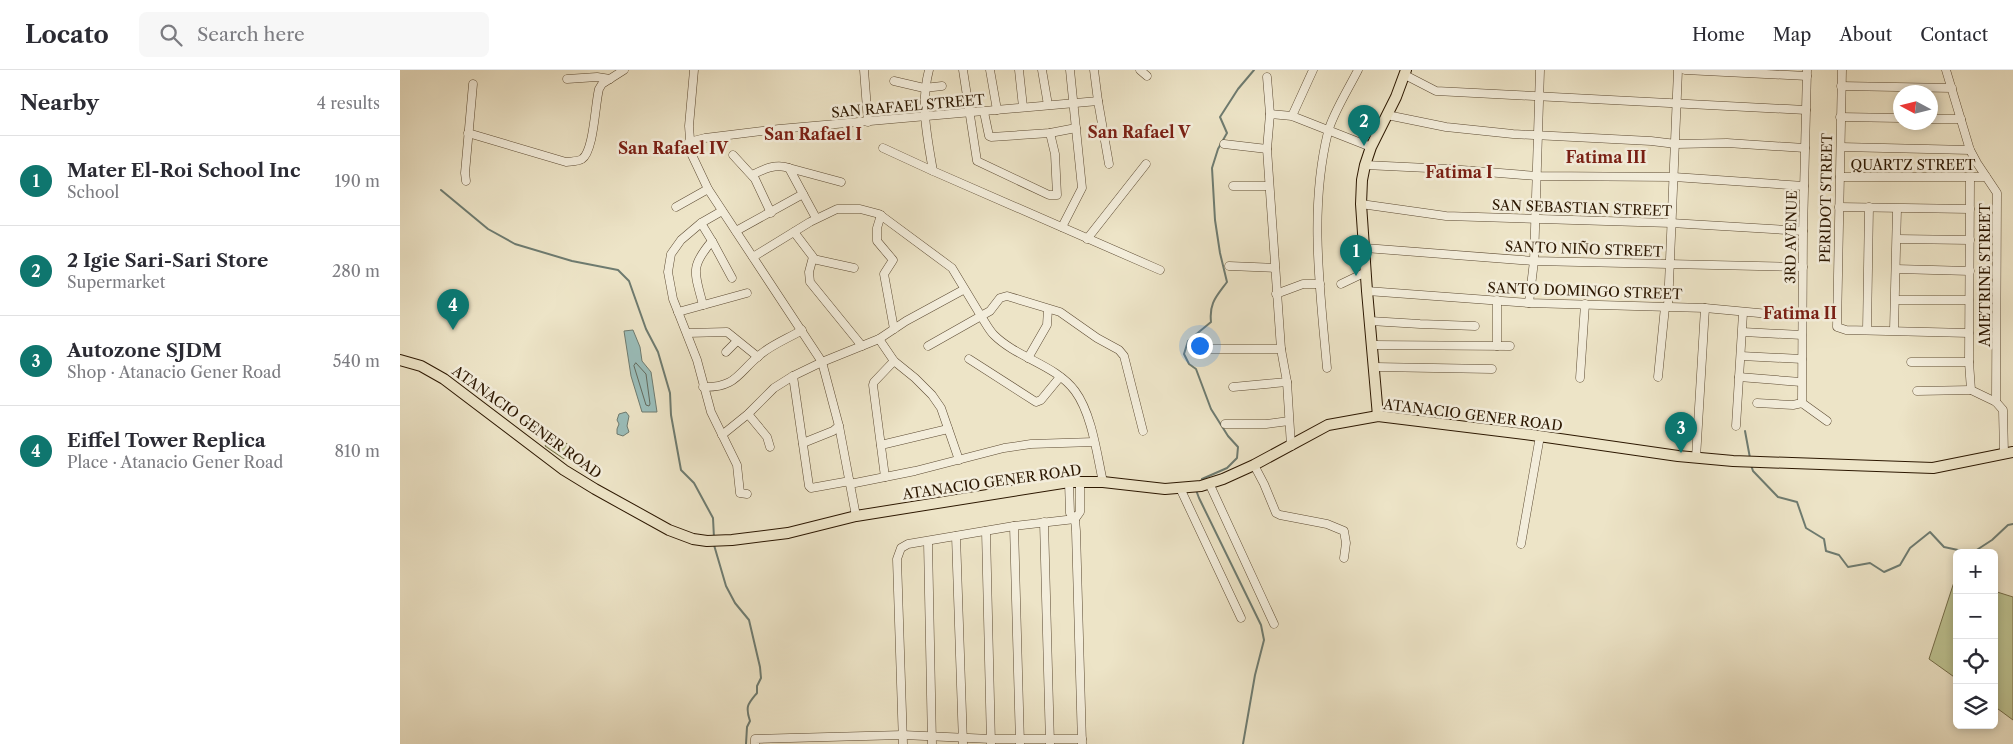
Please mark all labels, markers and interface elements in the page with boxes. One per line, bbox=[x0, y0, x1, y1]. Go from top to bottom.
search box bbox=[139, 12, 489, 57]
text: Locato bbox=[25, 20, 109, 49]
icon: search bbox=[157, 21, 185, 49]
text: Search here bbox=[197, 23, 305, 46]
text: Home bbox=[1692, 24, 1745, 46]
text: Map bbox=[1773, 24, 1811, 46]
text: About bbox=[1839, 24, 1892, 46]
text: Contact bbox=[1920, 24, 1988, 46]
north arrow bbox=[1893, 85, 1938, 130]
text: Nearby bbox=[20, 90, 99, 115]
street label: SAN RAFAEL STREET bbox=[830, 90, 986, 122]
text: 4 results bbox=[317, 93, 380, 113]
pin: 2 bbox=[1348, 105, 1380, 146]
district label: San Rafael V bbox=[1088, 122, 1191, 142]
district label: San Rafael I bbox=[764, 124, 862, 144]
street label: PERIDOT STREET bbox=[1816, 132, 1836, 263]
district label: San Rafael IV bbox=[618, 138, 729, 158]
district label: Fatima III bbox=[1566, 147, 1647, 167]
street label: QUARTZ STREET bbox=[1851, 156, 1976, 174]
text: Mater El-Roi School Inc bbox=[67, 159, 300, 182]
district label: Fatima I bbox=[1425, 162, 1493, 182]
text: 1 bbox=[32, 171, 40, 191]
text: 190 m bbox=[335, 171, 380, 191]
text: School bbox=[67, 182, 119, 202]
street label: 3RD AVENUE bbox=[1781, 190, 1801, 284]
street label: SAN SEBASTIAN STREET bbox=[1492, 196, 1673, 220]
street label: AMETRINE STREET bbox=[1976, 202, 1994, 348]
pin: 1 bbox=[1340, 235, 1372, 276]
street label: SANTO NIÑO STREET bbox=[1504, 236, 1664, 261]
text: 2 Igie Sari-Sari Store bbox=[67, 249, 268, 272]
text: 2 bbox=[31, 261, 41, 281]
text: 280 m bbox=[332, 261, 380, 281]
text: Supermarket bbox=[67, 272, 165, 292]
street label: SANTO DOMINGO STREET bbox=[1487, 279, 1683, 303]
pin: 4 bbox=[437, 289, 469, 330]
district label: Fatima II bbox=[1763, 303, 1837, 323]
your location bbox=[1187, 333, 1213, 359]
text: Autozone SJDM bbox=[67, 339, 222, 362]
text: 3 bbox=[31, 351, 41, 371]
text: 540 m bbox=[333, 351, 380, 371]
street label: ATANACIO GENER ROAD bbox=[448, 361, 605, 482]
text: Shop · Atanacio Gener Road bbox=[67, 362, 281, 382]
street label: ATANACIO GENER ROAD bbox=[1381, 395, 1564, 435]
pin: 3 bbox=[1665, 412, 1697, 453]
text: Eiffel Tower Replica bbox=[67, 429, 266, 452]
text: 4 bbox=[31, 441, 41, 461]
text: 810 m bbox=[334, 441, 380, 461]
text: Place · Atanacio Gener Road bbox=[67, 452, 283, 472]
street label: ATANACIO GENER ROAD bbox=[900, 461, 1083, 504]
map controls bbox=[1953, 549, 1998, 729]
button: + bbox=[1953, 549, 1998, 594]
button: − bbox=[1953, 594, 1998, 639]
button: locate bbox=[1953, 639, 1998, 684]
button: layers bbox=[1953, 684, 1998, 729]

